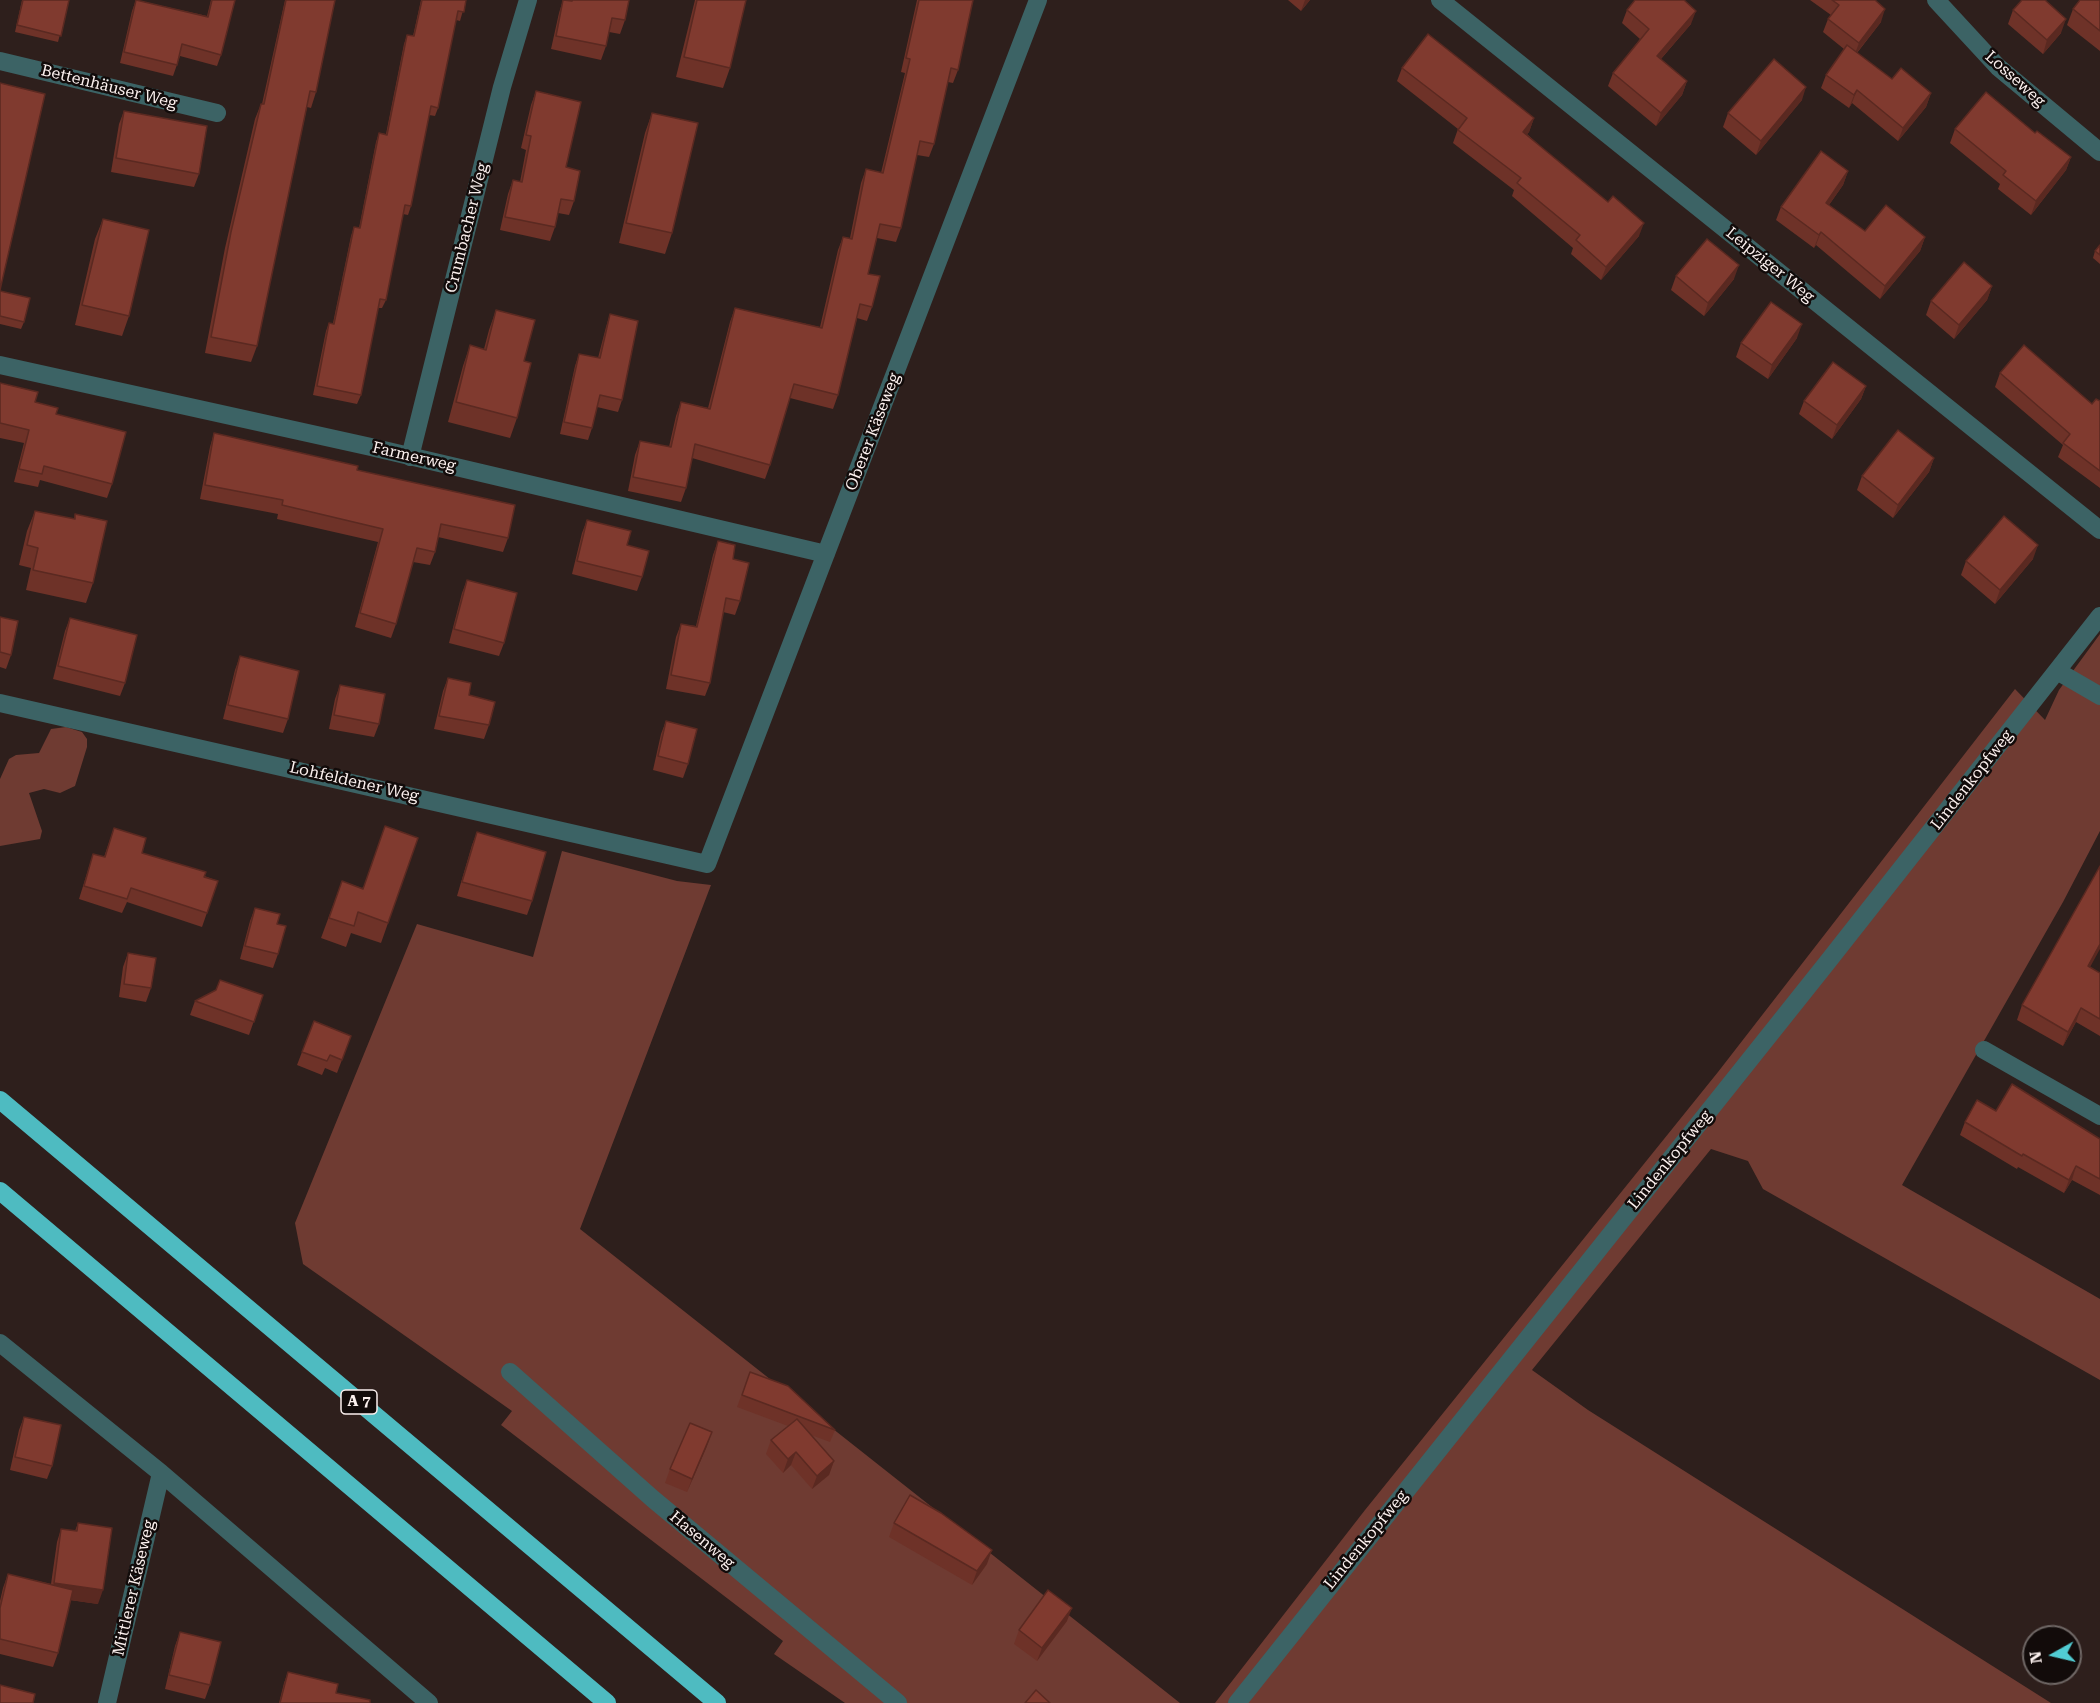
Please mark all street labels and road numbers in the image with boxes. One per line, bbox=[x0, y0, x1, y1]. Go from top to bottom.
street label: Losseweg bbox=[1981, 47, 2049, 111]
street label: Bettenhäuser Weg bbox=[39, 61, 179, 113]
street label: Crumbacher Weg bbox=[442, 161, 492, 295]
street label: Leipziger Weg bbox=[1722, 223, 1818, 307]
street label: Oberer Käseweg bbox=[842, 370, 904, 494]
street label: Farmerweg bbox=[370, 438, 458, 476]
street label: Lindenkopfweg bbox=[1927, 726, 2017, 834]
street label: Lohfeldener Weg bbox=[288, 758, 420, 806]
street label: Lindenkopfweg bbox=[1624, 1107, 1716, 1213]
road number: A 7 bbox=[341, 1390, 377, 1414]
street label: Lindenkopfweg bbox=[1320, 1487, 1412, 1593]
street label: Hasenweg bbox=[666, 1507, 738, 1573]
street label: Mittlerer Käseweg bbox=[109, 1518, 159, 1658]

